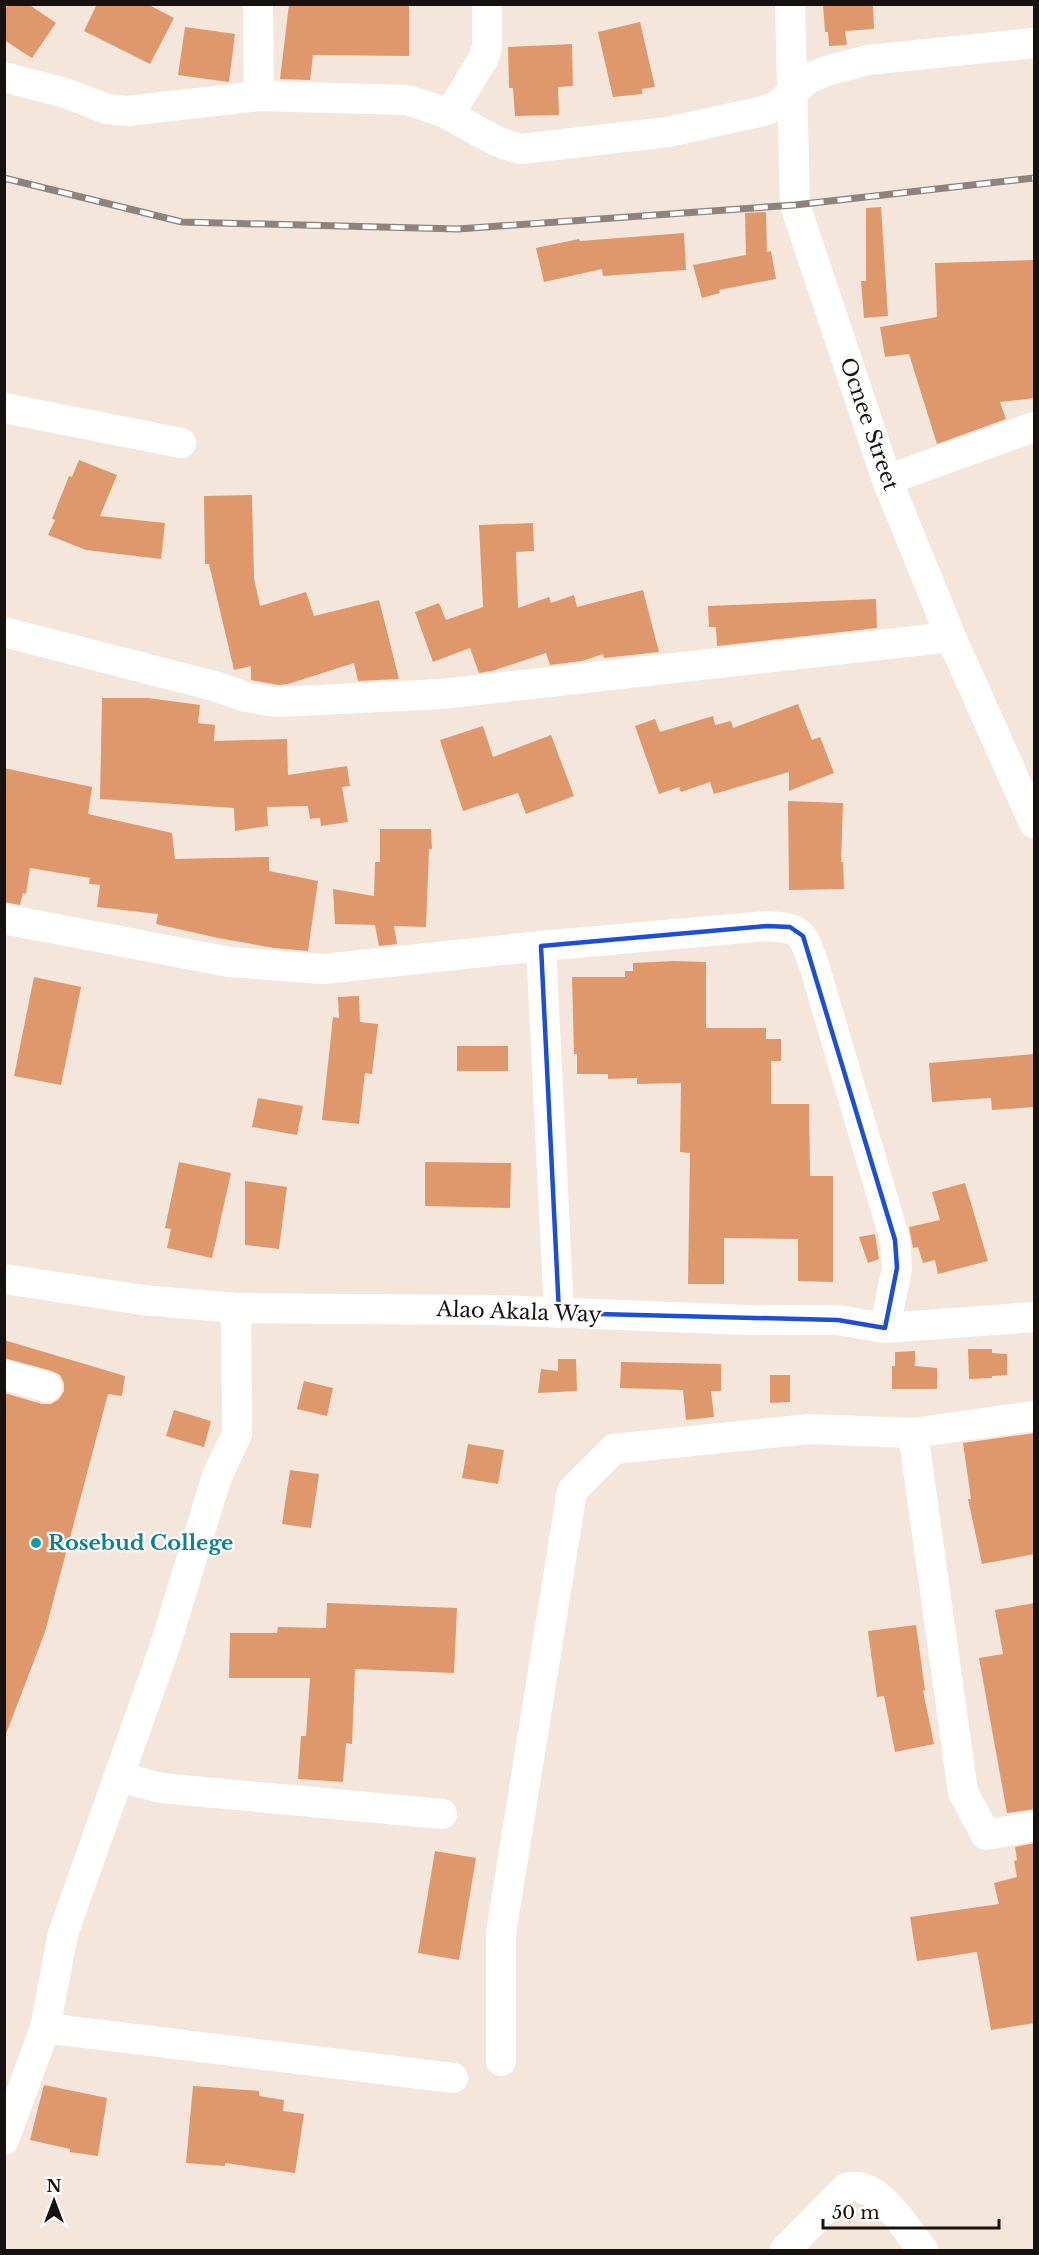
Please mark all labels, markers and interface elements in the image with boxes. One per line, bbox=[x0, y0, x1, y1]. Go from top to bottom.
street label: Ocnee Street bbox=[834, 354, 904, 494]
street label: Alao Akala Way bbox=[435, 1296, 603, 1328]
place label: Rosebud College bbox=[48, 1530, 233, 1556]
marker: Rosebud College bbox=[29, 1536, 43, 1550]
north arrow bbox=[24, 2171, 84, 2231]
text: N bbox=[46, 2176, 62, 2196]
scale bar bbox=[823, 2192, 998, 2230]
text: 50 m bbox=[832, 2202, 880, 2224]

